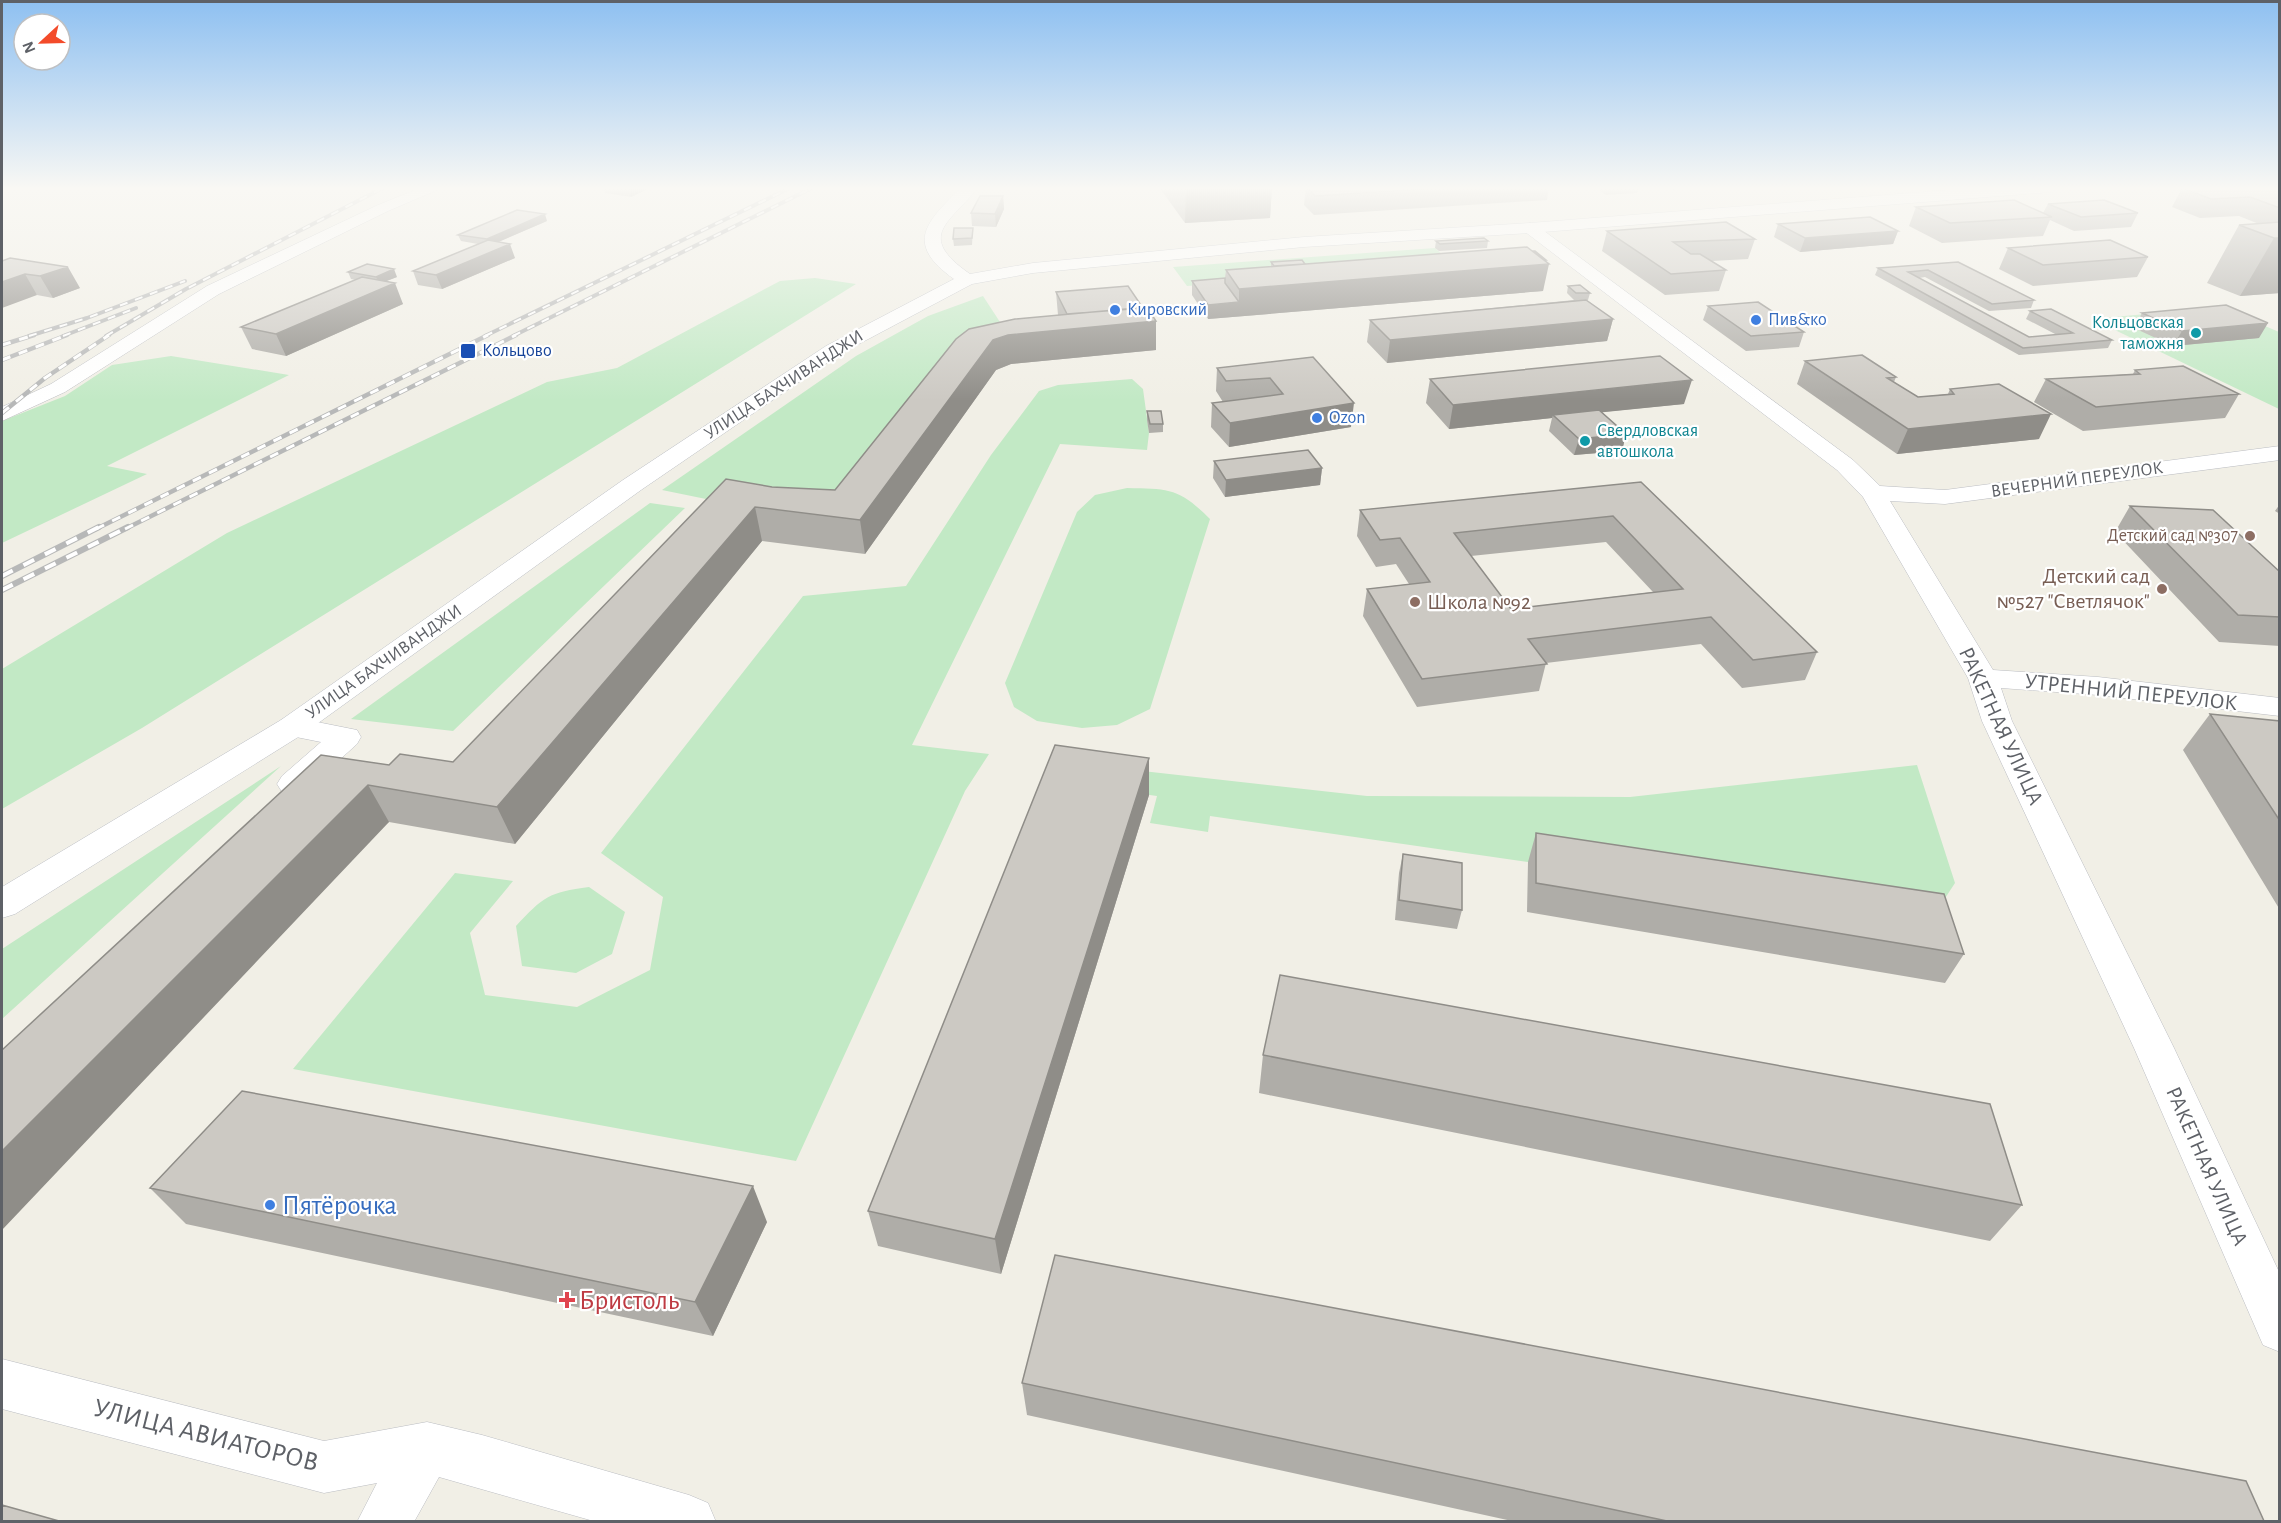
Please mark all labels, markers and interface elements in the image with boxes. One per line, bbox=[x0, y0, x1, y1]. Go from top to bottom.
north arrow bbox=[12, 12, 72, 72]
text: N bbox=[20, 39, 39, 55]
place label: Кировский bbox=[1127, 301, 1207, 319]
marker: Кировский bbox=[1108, 303, 1122, 317]
place label: Пив&ко bbox=[1768, 311, 1827, 329]
marker: Пив&ко bbox=[1749, 313, 1763, 327]
place label: Кольцовская таможня bbox=[2092, 314, 2184, 353]
marker: Кольцовская таможня bbox=[2189, 326, 2203, 340]
street label: УЛИЦА БАХЧИВАНДЖИ bbox=[701, 327, 867, 443]
marker: Кольцово bbox=[459, 342, 477, 360]
place label: Кольцово bbox=[482, 342, 552, 360]
place label: Ozon bbox=[1329, 409, 1366, 427]
marker: Ozon bbox=[1310, 411, 1324, 425]
place label: Свердловская автошкола bbox=[1597, 422, 1698, 461]
marker: Свердловская автошкола bbox=[1578, 434, 1592, 448]
street label: ВЕЧЕРНИЙ ПЕРЕУЛОК bbox=[1990, 457, 2165, 501]
place label: Детский сад №307 bbox=[2107, 527, 2238, 545]
marker: Детский сад №307 bbox=[2243, 529, 2257, 543]
place label: Детский сад №527 "Светлячок" bbox=[1996, 565, 2150, 612]
marker: Детский сад №527 "Светлячок" bbox=[2155, 582, 2169, 596]
place label: Школа №92 bbox=[1427, 591, 1531, 613]
marker: Школа №92 bbox=[1408, 595, 1422, 609]
street label: УЛИЦА БАХЧИВАНДЖИ bbox=[303, 601, 465, 723]
street label: РАКЕТНАЯ УЛИЦА bbox=[1955, 644, 2047, 808]
street label: УТРЕННИЙ ПЕРЕУЛОК bbox=[2024, 670, 2239, 714]
street label: РАКЕТНАЯ УЛИЦА bbox=[2162, 1083, 2252, 1249]
place label: Пятёрочка bbox=[282, 1192, 397, 1219]
marker: Пятёрочка bbox=[263, 1198, 277, 1212]
place label: Бристоль bbox=[579, 1287, 680, 1314]
marker: Бристоль bbox=[560, 1293, 574, 1307]
street label: УЛИЦА АВИАТОРОВ bbox=[91, 1394, 321, 1476]

